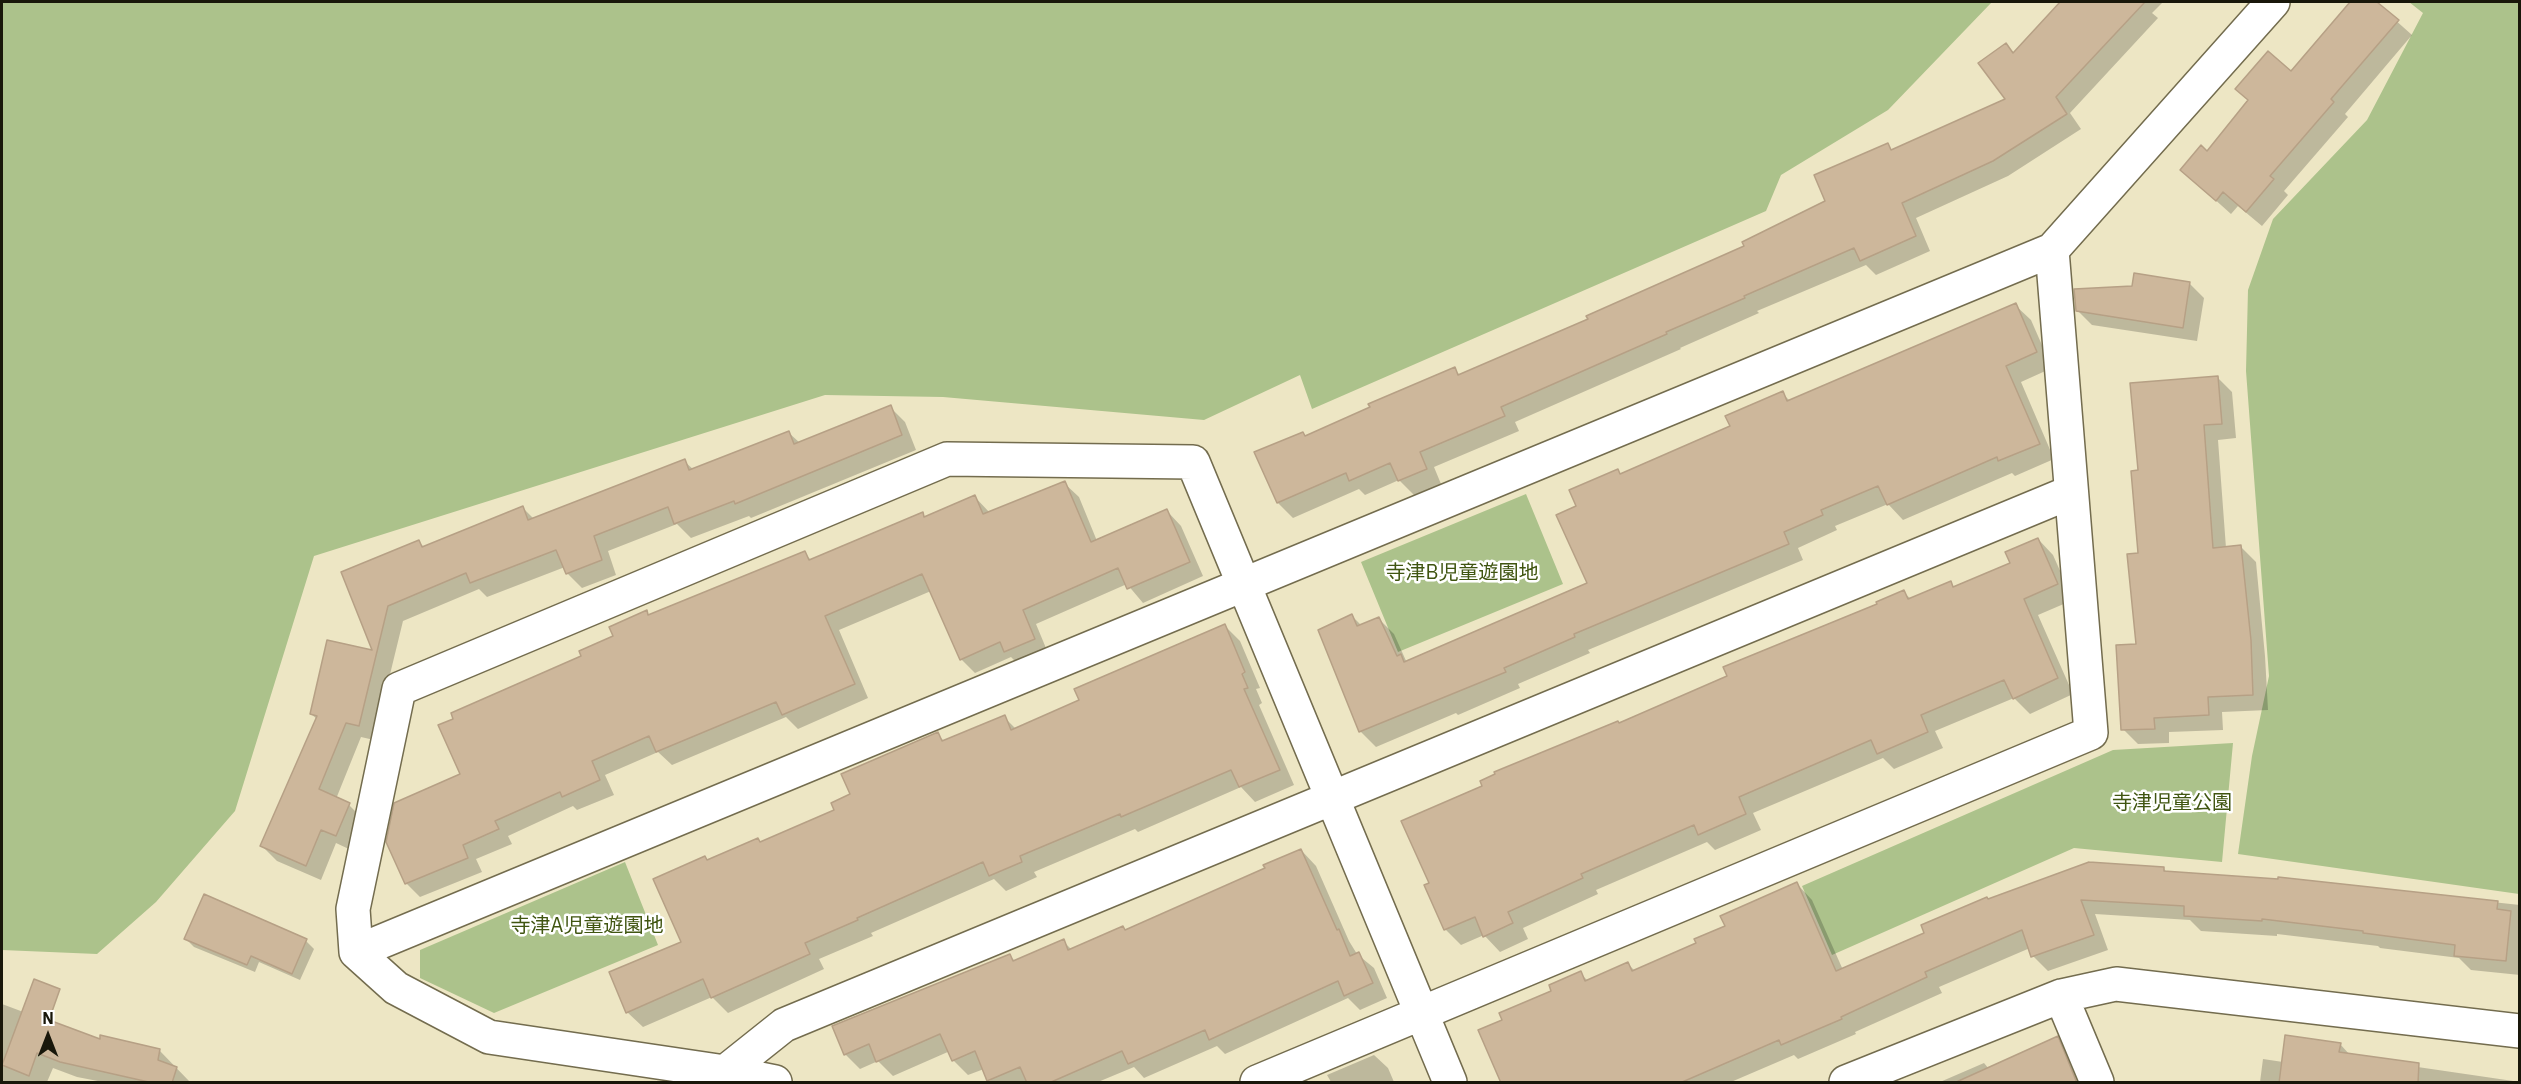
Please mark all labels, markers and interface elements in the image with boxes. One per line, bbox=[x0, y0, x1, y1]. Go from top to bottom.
park label: 寺津B児童遊園地 bbox=[1385, 561, 1539, 585]
park label: 寺津児童公園 bbox=[2112, 791, 2232, 815]
park label: 寺津A児童遊園地 bbox=[511, 914, 663, 938]
north arrow bbox=[18, 1006, 78, 1066]
text: N bbox=[42, 1008, 54, 1028]

